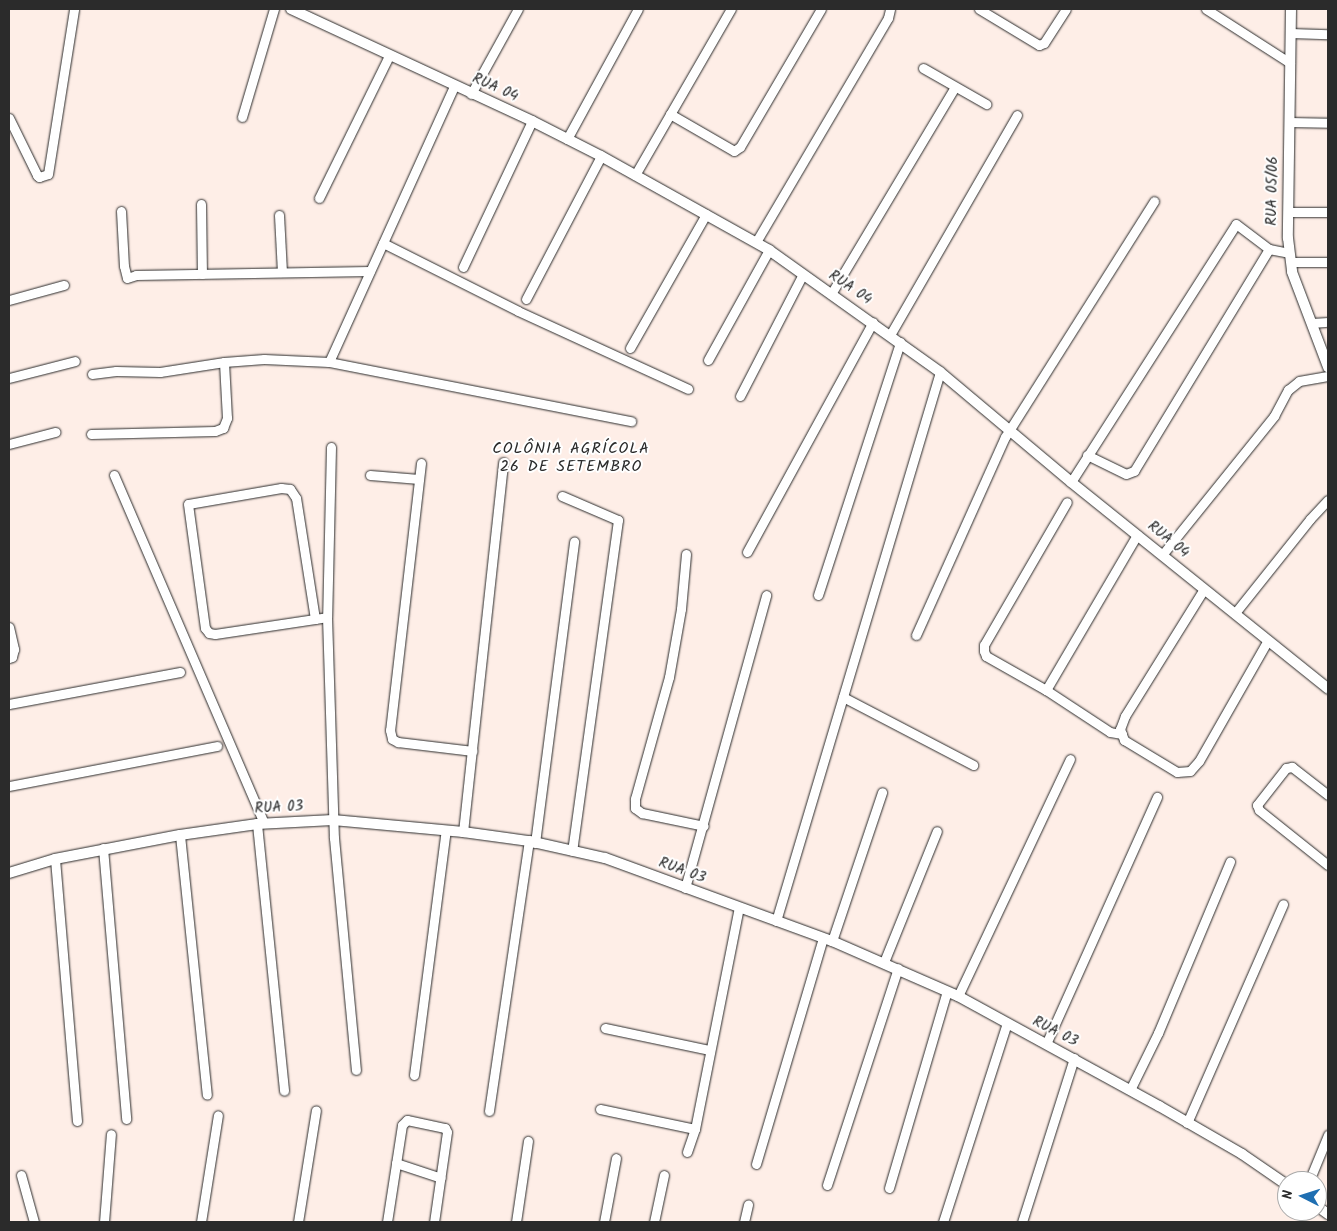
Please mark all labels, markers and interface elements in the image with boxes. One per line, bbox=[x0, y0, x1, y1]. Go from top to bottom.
street label: RUA 04 bbox=[469, 70, 521, 106]
street label: RUA 05/06 bbox=[1263, 156, 1283, 226]
street label: RUA 04 bbox=[825, 267, 875, 309]
district label: COLÔNIA AGRÍCOLA 26 DE SETEMBRO bbox=[490, 439, 652, 477]
street label: RUA 04 bbox=[1143, 518, 1193, 562]
street label: RUA 03 bbox=[254, 798, 304, 818]
street label: RUA 03 bbox=[656, 854, 708, 888]
street label: RUA 03 bbox=[1029, 1013, 1081, 1051]
north arrow bbox=[1277, 1171, 1327, 1221]
text: N bbox=[1277, 1189, 1299, 1200]

